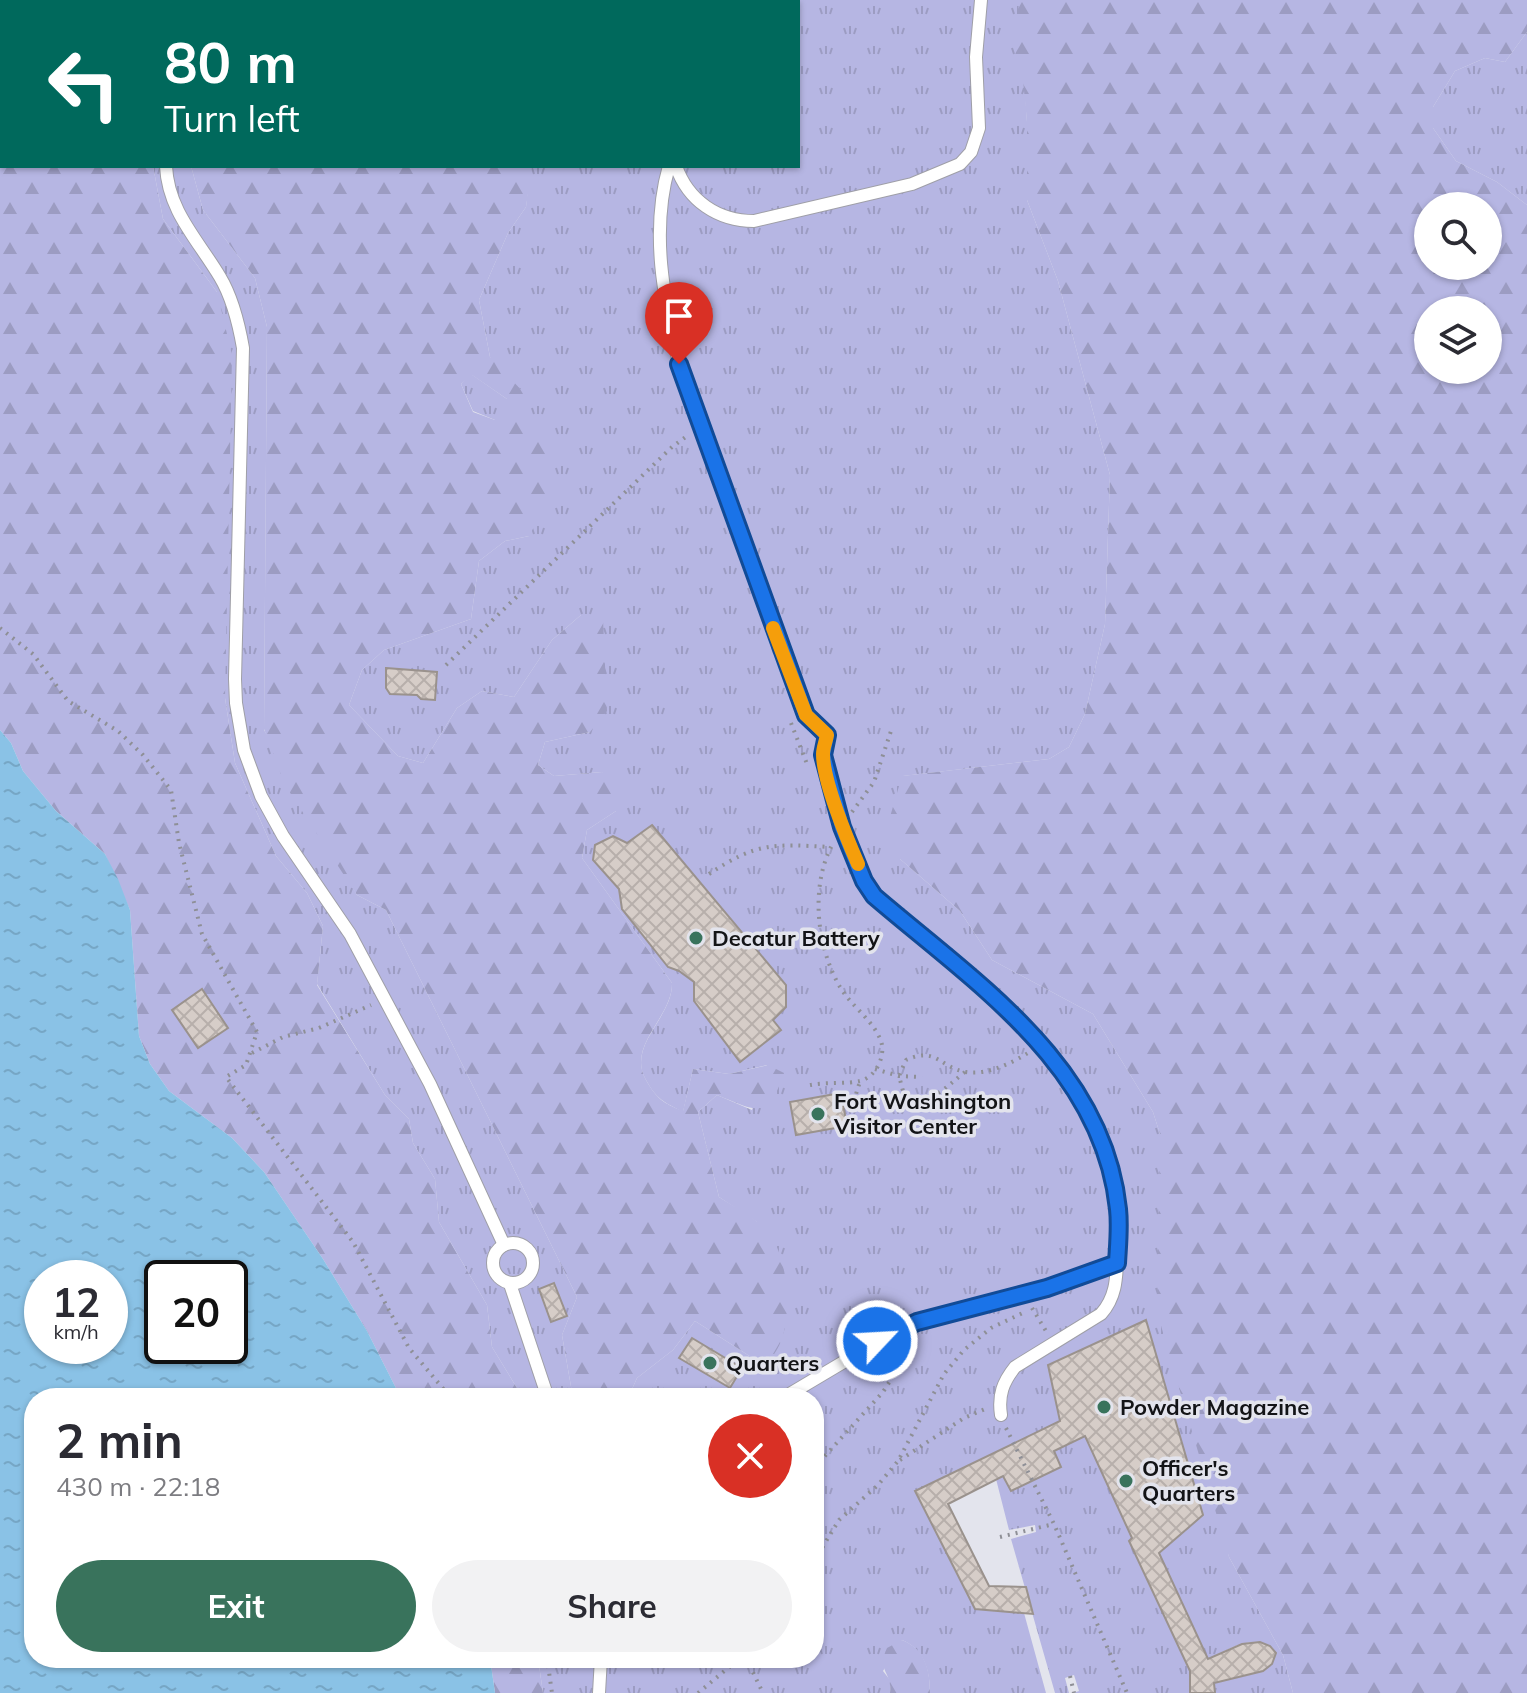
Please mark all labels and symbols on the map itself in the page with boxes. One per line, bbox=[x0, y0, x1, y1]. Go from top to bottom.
pin bbox=[645, 282, 713, 364]
place label: Decatur Battery bbox=[712, 924, 880, 952]
marker: Decatur Battery bbox=[687, 929, 705, 947]
place label: Fort Washington Visitor Center bbox=[833, 1087, 1011, 1140]
marker: Fort Washington Visitor Center bbox=[809, 1105, 827, 1123]
speed limit sign: 20 bbox=[144, 1260, 248, 1364]
position arrow bbox=[835, 1299, 919, 1383]
place label: Quarters bbox=[726, 1349, 819, 1377]
marker: Quarters bbox=[701, 1354, 719, 1372]
place label: Powder Magazine bbox=[1120, 1393, 1309, 1421]
marker: Powder Magazine bbox=[1095, 1398, 1113, 1416]
place label: Officer's Quarters bbox=[1142, 1454, 1235, 1507]
marker: Officer's Quarters bbox=[1117, 1472, 1135, 1490]

